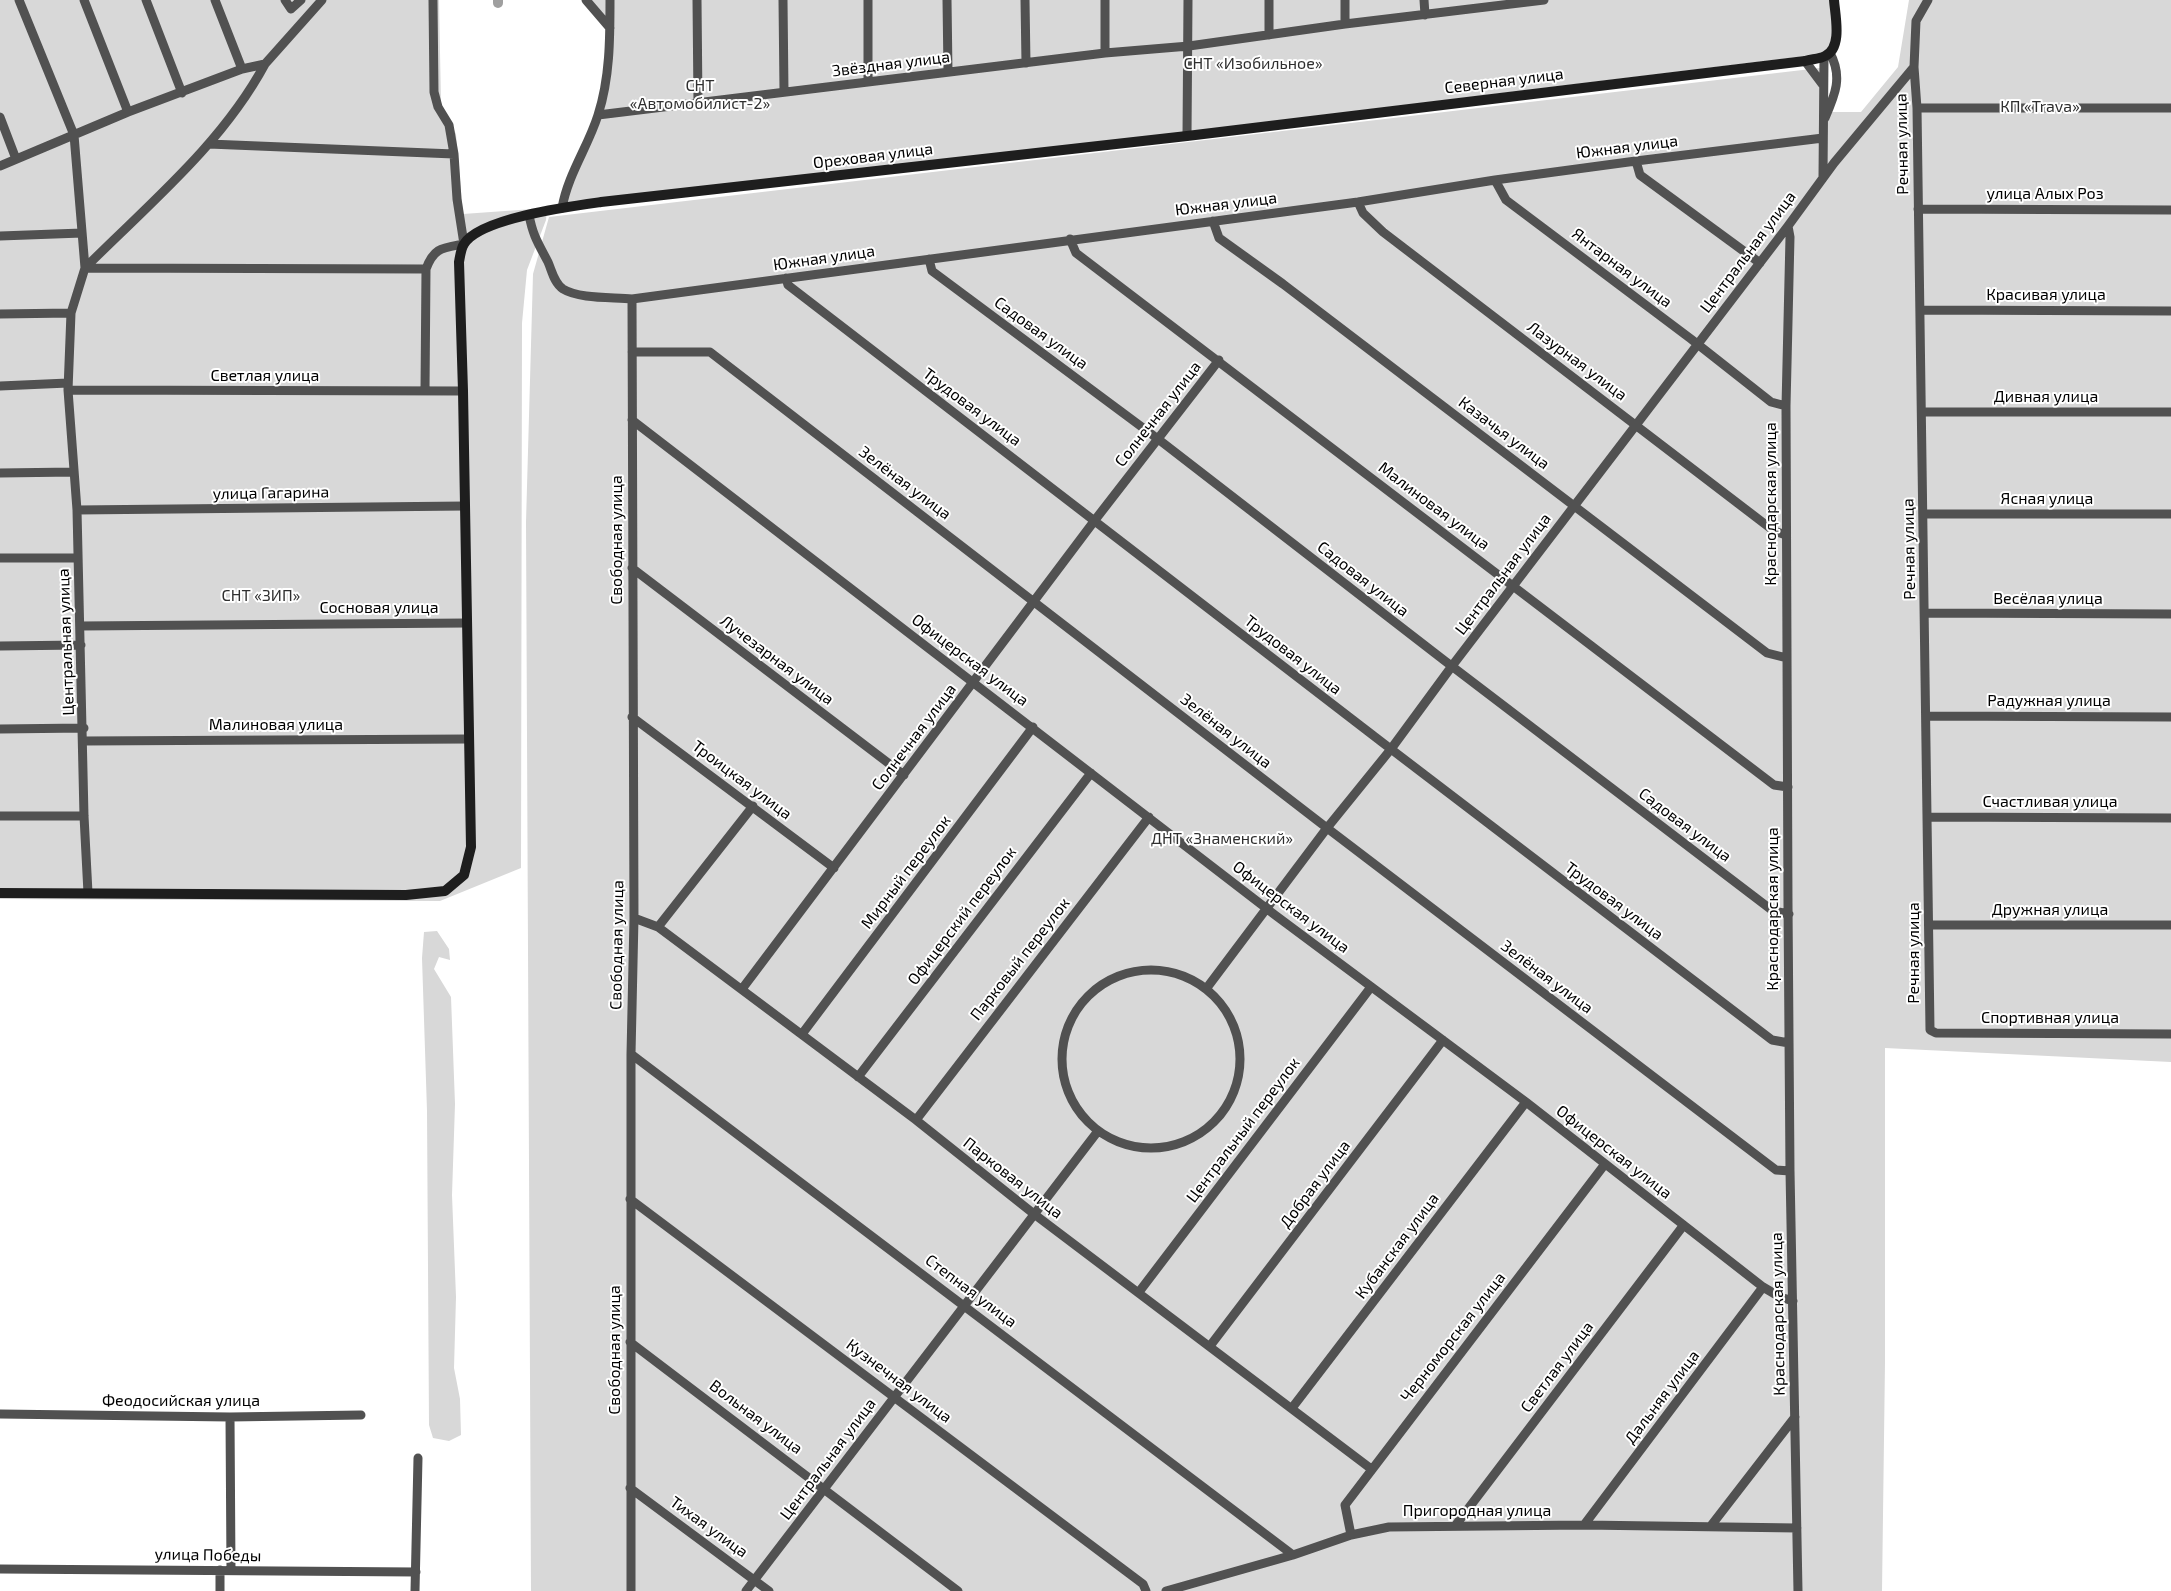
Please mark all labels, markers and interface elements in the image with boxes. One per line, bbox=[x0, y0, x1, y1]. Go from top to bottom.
street label: Звёздная улица bbox=[831, 47, 951, 81]
park label: СНТ «Изобильное» bbox=[1183, 54, 1323, 74]
street label: Северная улица bbox=[1444, 64, 1564, 98]
park label: СНТ «Автомобилист-2» bbox=[630, 76, 770, 114]
street label: Речная улица bbox=[1892, 93, 1912, 195]
park label: КП «Trava» bbox=[2000, 97, 2080, 117]
street label: Южная улица bbox=[1575, 131, 1679, 163]
street label: Ореховая улица bbox=[812, 139, 934, 173]
street label: улица Алых Роз bbox=[1986, 184, 2104, 204]
street label: Центральная улица bbox=[1696, 187, 1800, 317]
street label: Южная улица bbox=[1174, 188, 1278, 220]
street label: Янтарная улица bbox=[1568, 224, 1676, 312]
street label: Южная улица bbox=[772, 241, 876, 275]
street label: Красивая улица bbox=[1986, 285, 2106, 305]
street label: Садовая улица bbox=[990, 293, 1092, 373]
street label: Лазурная улица bbox=[1523, 317, 1631, 405]
street label: Солнечная улица bbox=[1111, 357, 1205, 471]
street label: Трудовая улица bbox=[919, 364, 1025, 450]
street label: Светлая улица bbox=[211, 366, 319, 386]
street label: Дивная улица bbox=[1994, 387, 2098, 407]
street label: Казачья улица bbox=[1455, 393, 1553, 473]
street label: Краснодарская улица bbox=[1761, 422, 1781, 586]
street label: Зелёная улица bbox=[855, 442, 955, 524]
street label: Малиновая улица bbox=[1375, 458, 1493, 554]
street label: Свободная улица bbox=[607, 475, 627, 605]
street label: улица Гагарина bbox=[213, 482, 329, 504]
street label: Ясная улица bbox=[2001, 489, 2093, 509]
street label: Речная улица bbox=[1899, 498, 1919, 600]
street label: Центральная улица bbox=[1451, 509, 1555, 639]
street label: Садовая улица bbox=[1313, 537, 1413, 621]
street label: Центральная улица bbox=[54, 568, 78, 716]
park label: СНТ «ЗИП» bbox=[222, 586, 300, 606]
street label: Весёлая улица bbox=[1993, 589, 2103, 609]
street label: Сосновая улица bbox=[319, 598, 439, 618]
street label: Офицерская улица bbox=[908, 610, 1032, 710]
street label: Лучезарная улица bbox=[716, 611, 838, 709]
street label: Трудовая улица bbox=[1241, 611, 1345, 699]
street label: Солнечная улица bbox=[868, 680, 960, 794]
street label: Зелёная улица bbox=[1177, 690, 1275, 772]
street label: Радужная улица bbox=[1987, 691, 2111, 711]
street label: Малиновая улица bbox=[209, 715, 343, 735]
street label: Троицкая улица bbox=[688, 736, 796, 824]
street label: Садовая улица bbox=[1635, 784, 1735, 866]
street label: Счастливая улица bbox=[1983, 792, 2117, 812]
street label: Мирный переулок bbox=[857, 812, 955, 932]
street label: Краснодарская улица bbox=[1763, 827, 1783, 991]
park label: ДНТ «Знаменский» bbox=[1151, 829, 1293, 849]
street label: Офицерский переулок bbox=[904, 843, 1020, 989]
street label: Офицерская улица bbox=[1229, 857, 1353, 957]
street label: Трудовая улица bbox=[1561, 858, 1667, 944]
street label: Свободная улица bbox=[606, 880, 628, 1010]
street label: Парковый переулок bbox=[966, 894, 1074, 1024]
street label: Дружная улица bbox=[1992, 900, 2108, 920]
street label: Речная улица bbox=[1904, 902, 1924, 1004]
street label: Зелёная улица bbox=[1497, 936, 1597, 1018]
street label: Спортивная улица bbox=[1981, 1008, 2119, 1028]
street label: Центральный переулок bbox=[1182, 1054, 1304, 1206]
street label: Офицерская улица bbox=[1552, 1101, 1676, 1203]
street label: Парковая улица bbox=[959, 1133, 1067, 1223]
street label: Добрая улица bbox=[1276, 1136, 1354, 1232]
street label: Кубанская улица bbox=[1351, 1189, 1443, 1303]
street label: Краснодарская улица bbox=[1767, 1232, 1789, 1396]
street label: Степная улица bbox=[921, 1250, 1021, 1332]
street label: Черноморская улица bbox=[1396, 1268, 1510, 1406]
street label: Свободная улица bbox=[605, 1285, 625, 1415]
street label: Светлая улица bbox=[1517, 1318, 1597, 1416]
street label: Кузнечная улица bbox=[842, 1335, 956, 1427]
street label: Дальняя улица bbox=[1621, 1346, 1703, 1448]
street label: Вольная улица bbox=[706, 1376, 806, 1458]
street label: Феодосийская улица bbox=[102, 1391, 260, 1411]
street label: Центральная улица bbox=[776, 1394, 880, 1524]
street label: Тихая улица bbox=[666, 1492, 752, 1562]
street label: Пригородная улица bbox=[1403, 1501, 1551, 1521]
street label: улица Победы bbox=[154, 1544, 262, 1566]

